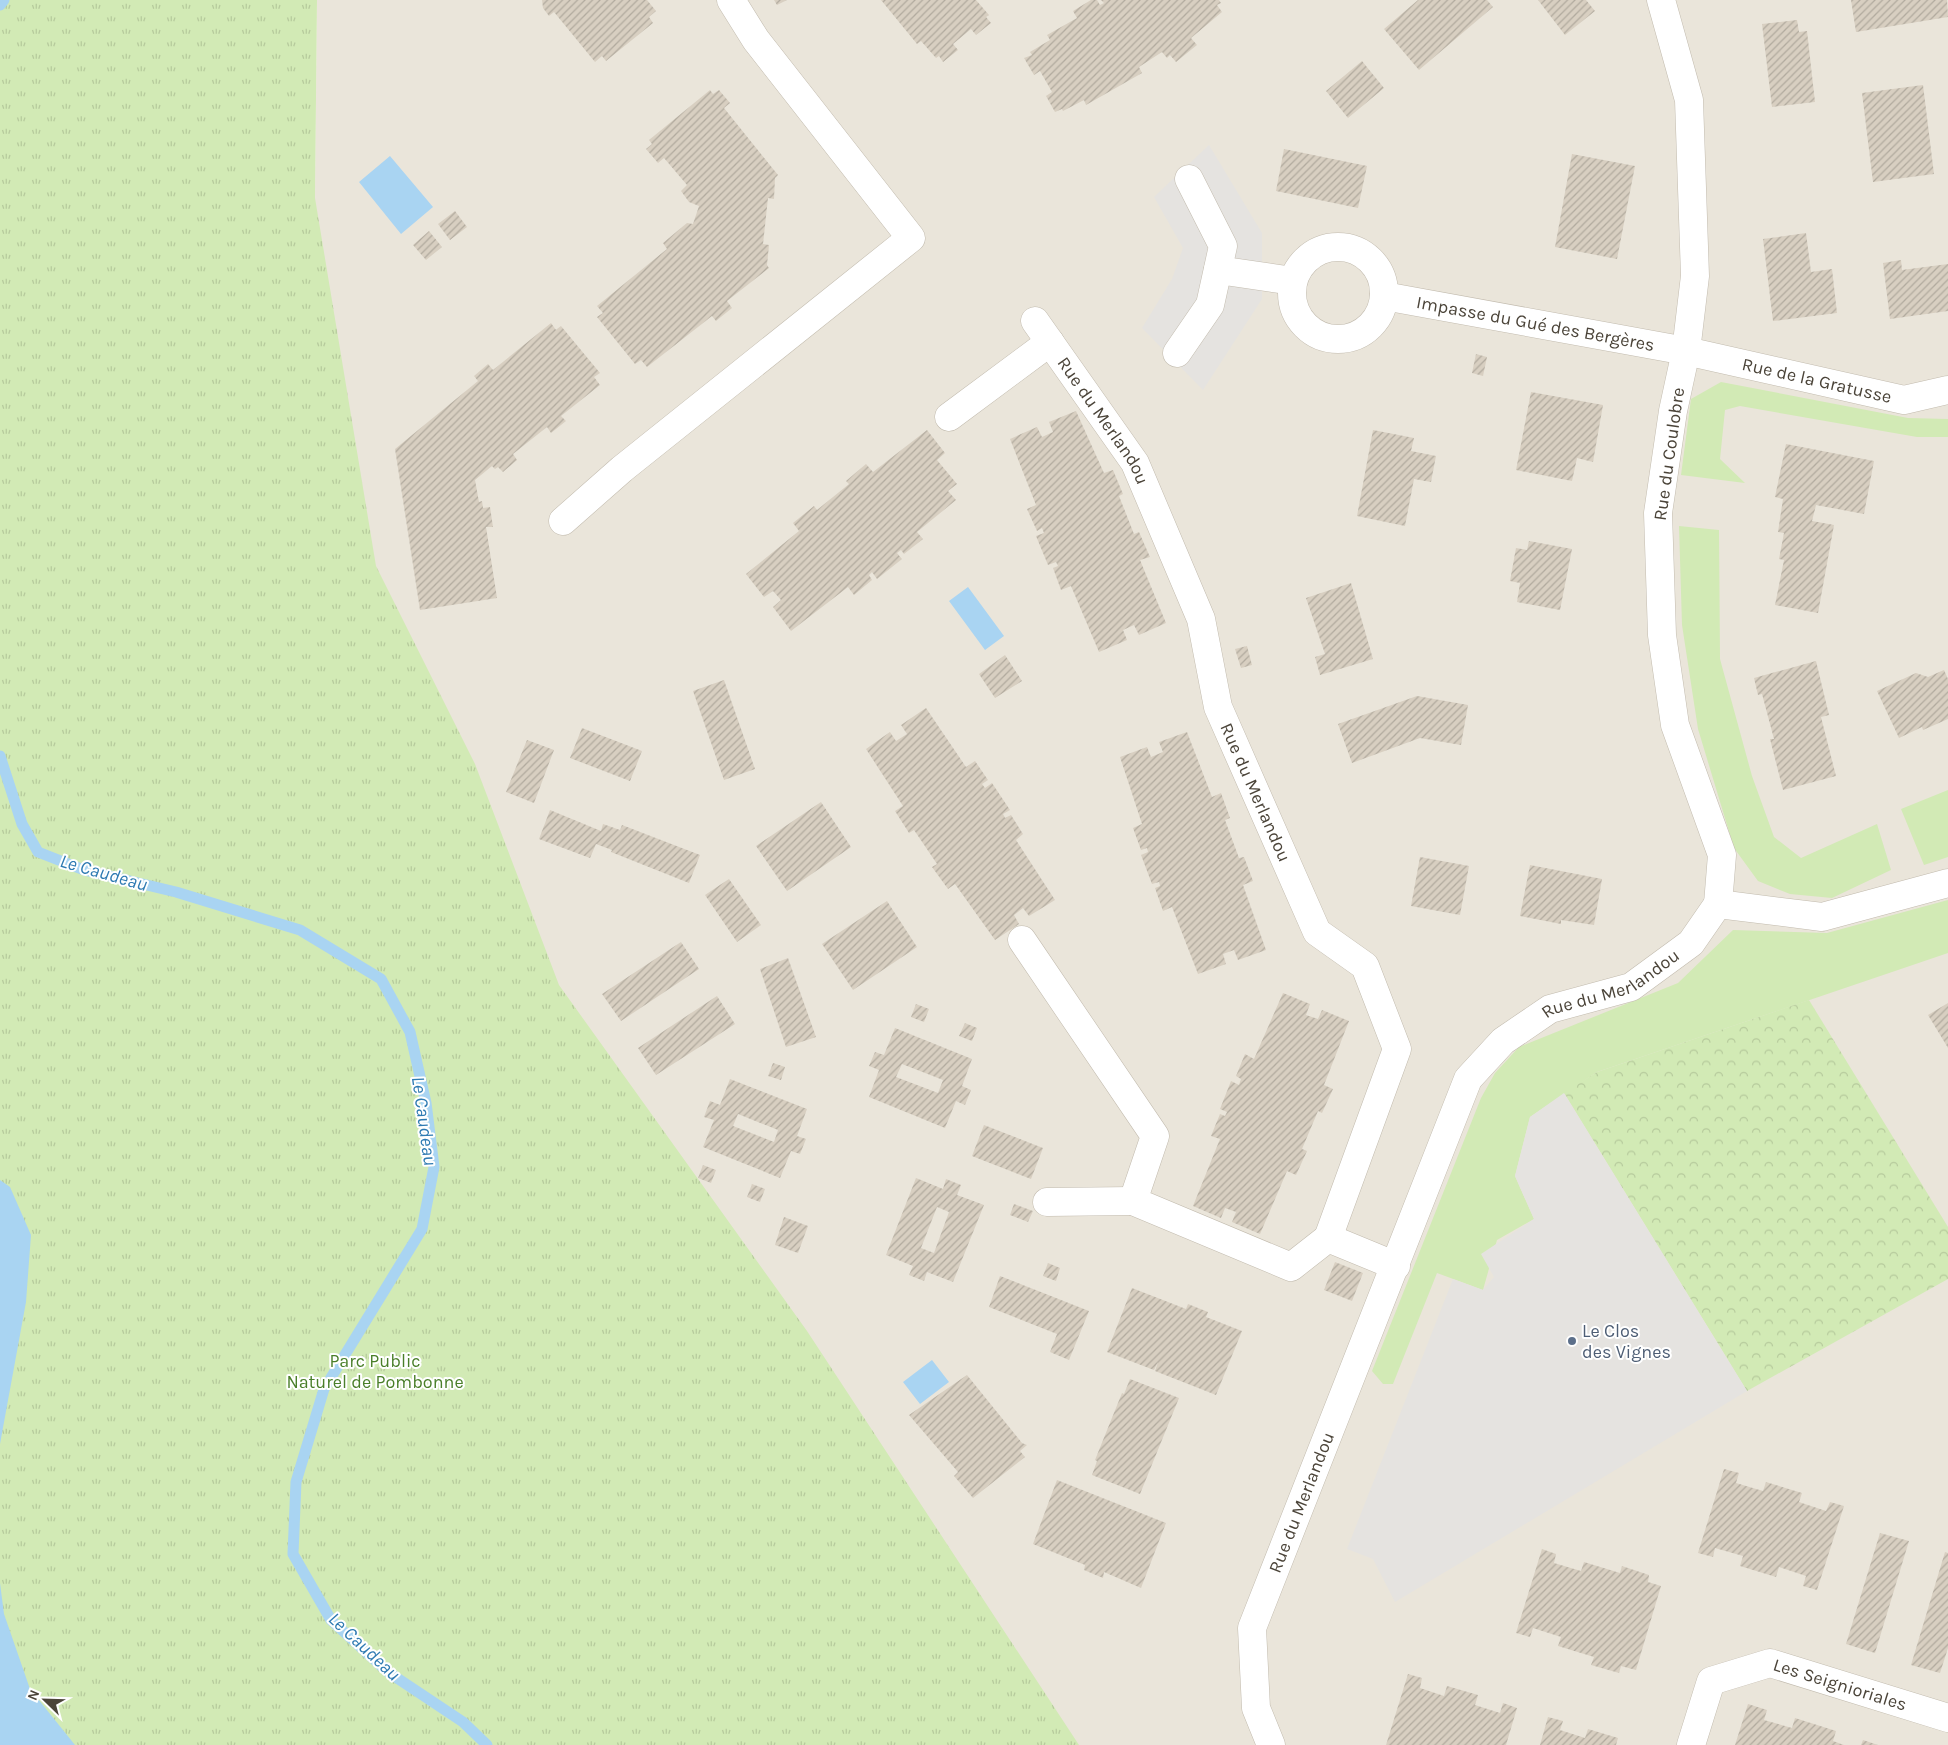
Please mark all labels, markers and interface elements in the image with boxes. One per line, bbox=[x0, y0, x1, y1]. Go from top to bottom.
street label: Impasse du Gué des Bergères bbox=[1415, 291, 1656, 356]
street label: Rue du Merlandou bbox=[1053, 352, 1154, 488]
street label: Rue de la Gratusse bbox=[1740, 353, 1894, 408]
street label: Rue du Coulobre bbox=[1649, 386, 1689, 522]
street label: Rue du Merlandou bbox=[1215, 720, 1296, 865]
water label: Le Caudeau bbox=[57, 850, 150, 896]
street label: Rue du Merlandou bbox=[1537, 944, 1684, 1023]
water label: Le Caudeau bbox=[407, 1075, 441, 1167]
place label: Le Clos des Vignes bbox=[1582, 1320, 1671, 1363]
marker: Le Clos des Vignes bbox=[1566, 1335, 1578, 1347]
park label: Parc Public Naturel de Pombonne bbox=[286, 1350, 464, 1393]
street label: Rue du Merlandou bbox=[1264, 1429, 1339, 1576]
water label: Le Caudeau bbox=[324, 1608, 405, 1686]
street label: Les Seignioriales bbox=[1770, 1654, 1910, 1716]
north arrow bbox=[20, 1675, 70, 1725]
text: N bbox=[24, 1687, 43, 1703]

